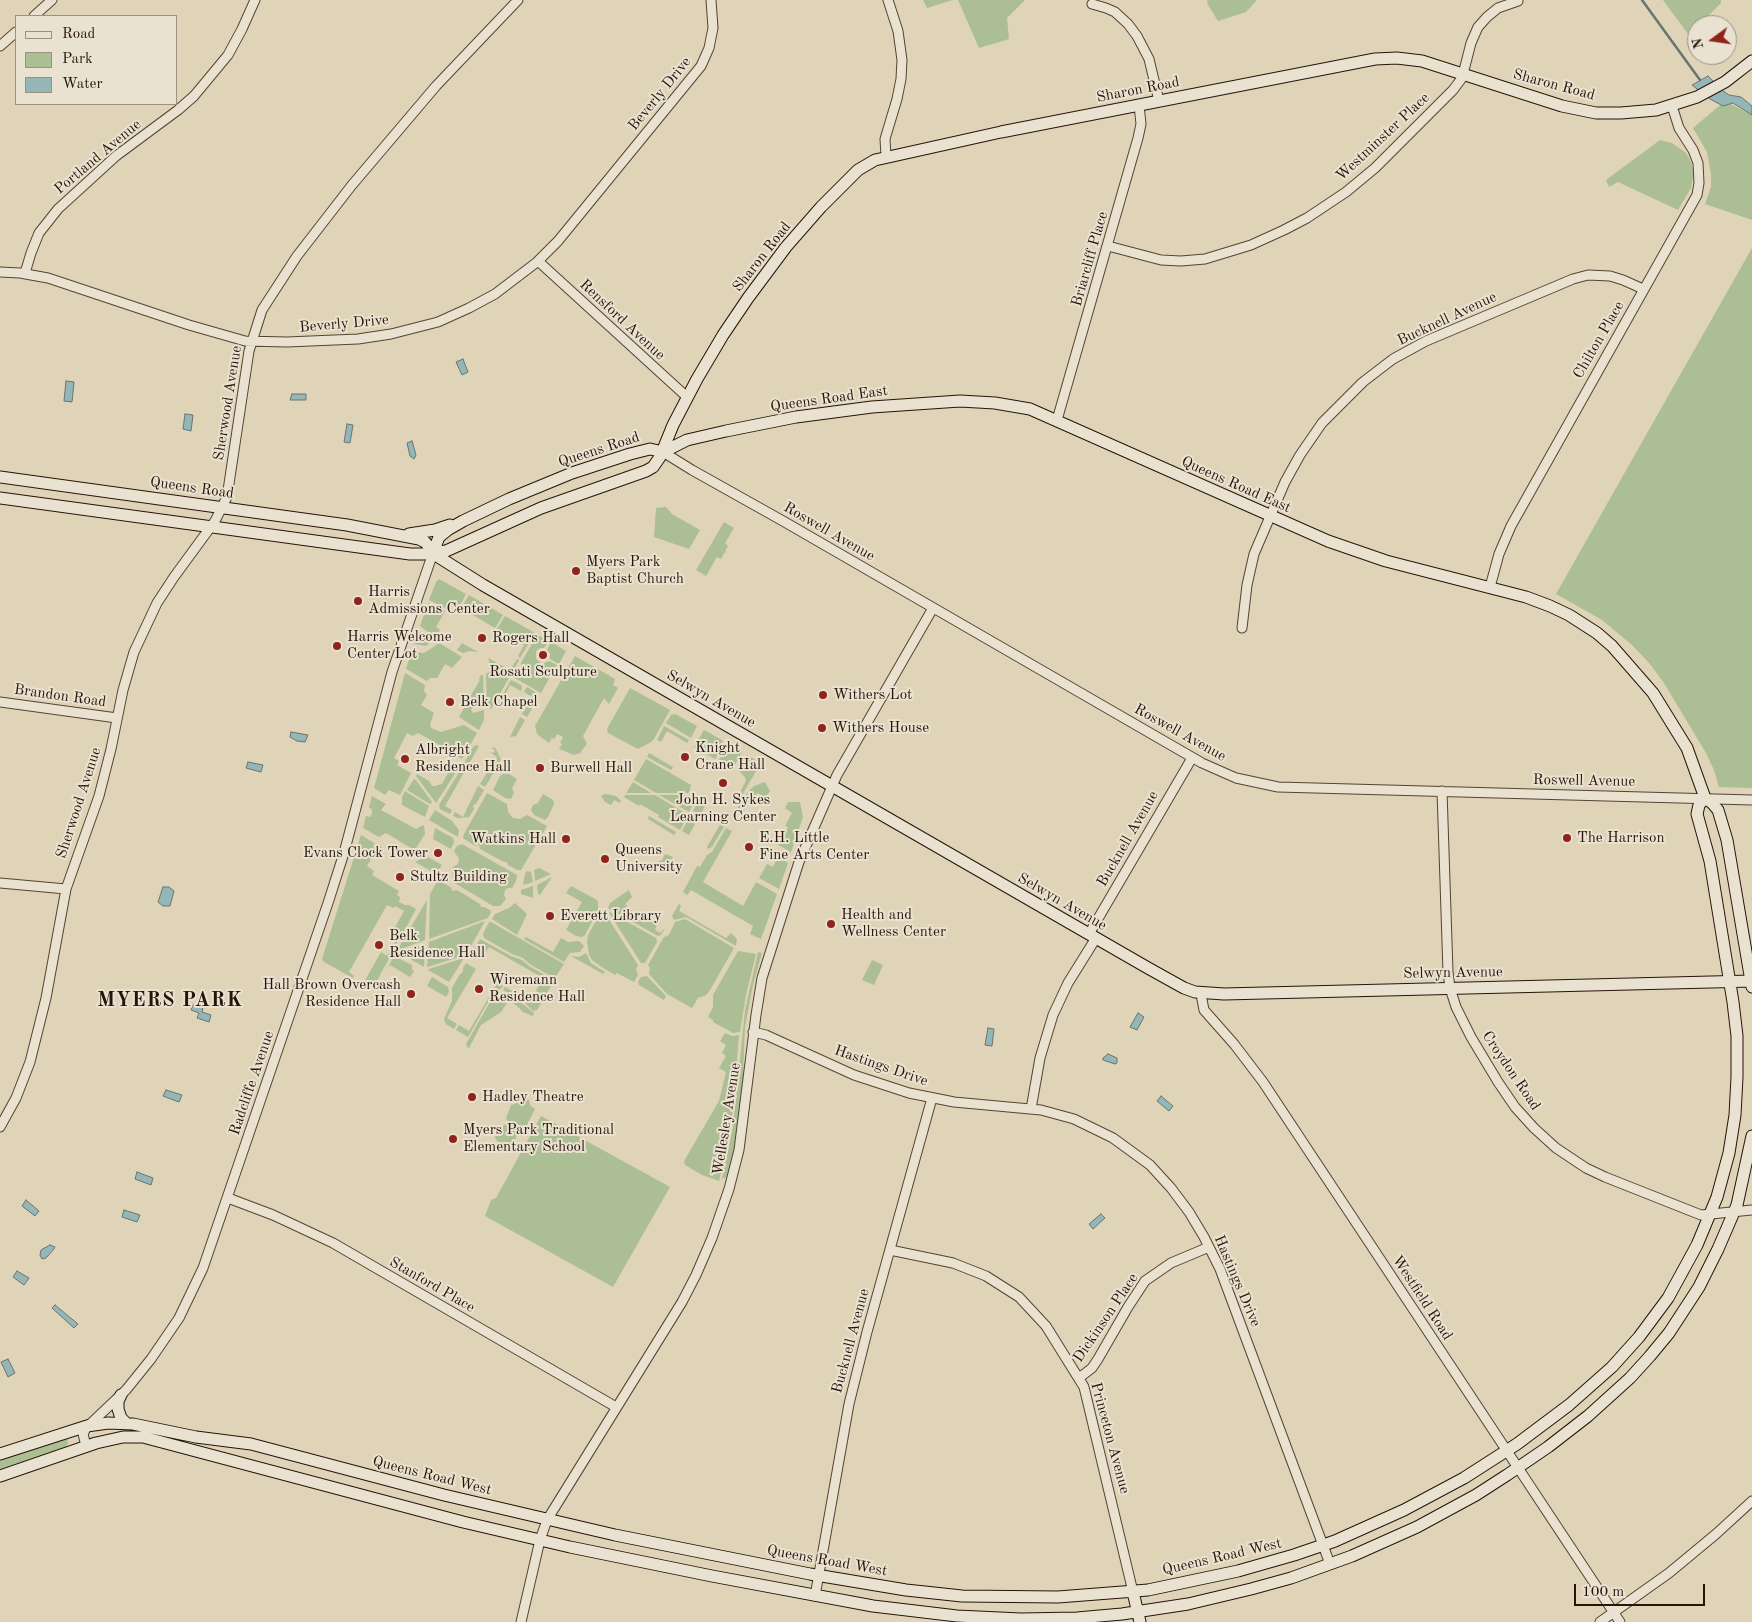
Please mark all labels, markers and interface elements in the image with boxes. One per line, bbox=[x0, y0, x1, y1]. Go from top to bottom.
legend bbox=[15, 15, 178, 105]
north arrow bbox=[1687, 15, 1737, 65]
text: Road bbox=[62, 27, 95, 42]
text: N bbox=[1690, 37, 1707, 50]
text: Park bbox=[62, 52, 93, 67]
street label: Beverly Drive bbox=[625, 53, 695, 135]
street label: Sharon Road bbox=[1511, 65, 1597, 105]
street label: Sharon Road bbox=[1095, 73, 1181, 107]
text: Water bbox=[62, 77, 103, 92]
street label: Westminster Place bbox=[1332, 89, 1434, 185]
street label: Portland Avenue bbox=[51, 116, 145, 198]
street label: Briarcliff Place bbox=[1068, 209, 1112, 309]
street label: Sharon Road bbox=[729, 218, 795, 296]
street label: Rensford Avenue bbox=[575, 276, 669, 364]
street label: Bucknell Avenue bbox=[1394, 288, 1500, 350]
street label: Chilton Place bbox=[1570, 298, 1628, 382]
street label: Beverly Drive bbox=[299, 311, 389, 337]
street label: Sherwood Avenue bbox=[210, 344, 246, 462]
street label: Queens Road East bbox=[769, 382, 889, 416]
street label: Queens Road bbox=[556, 428, 642, 472]
street label: Queens Road East bbox=[1178, 453, 1294, 517]
street label: Queens Road bbox=[149, 473, 235, 503]
street label: Roswell Avenue bbox=[780, 499, 878, 565]
place label: Myers Park Baptist Church bbox=[586, 553, 684, 588]
marker: Myers Park Baptist Church bbox=[570, 565, 582, 577]
place label: Harris Admissions Center bbox=[368, 583, 490, 618]
marker: Harris Admissions Center bbox=[352, 595, 364, 607]
place label: Harris Welcome Center Lot bbox=[347, 628, 452, 663]
place label: Rogers Hall bbox=[492, 629, 569, 647]
marker: Rogers Hall bbox=[476, 632, 488, 644]
marker: Harris Welcome Center Lot bbox=[331, 640, 343, 652]
marker: Rosati Sculpture bbox=[537, 649, 549, 661]
place label: Rosati Sculpture bbox=[489, 663, 597, 681]
street label: Selwyn Avenue bbox=[663, 666, 759, 732]
street label: Brandon Road bbox=[13, 681, 107, 711]
place label: Withers Lot bbox=[833, 686, 912, 704]
marker: Withers Lot bbox=[817, 689, 829, 701]
place label: Belk Chapel bbox=[460, 693, 538, 711]
marker: Belk Chapel bbox=[444, 696, 456, 708]
street label: Roswell Avenue bbox=[1131, 700, 1229, 766]
place label: Withers House bbox=[832, 719, 929, 737]
marker: Withers House bbox=[816, 722, 828, 734]
place label: Knight Crane Hall bbox=[695, 739, 765, 774]
place label: Albright Residence Hall bbox=[415, 741, 511, 776]
street label: Sherwood Avenue bbox=[53, 745, 105, 861]
marker: Knight Crane Hall bbox=[679, 751, 691, 763]
marker: Albright Residence Hall bbox=[399, 753, 411, 765]
place label: Burwell Hall bbox=[550, 759, 632, 777]
marker: Burwell Hall bbox=[534, 762, 546, 774]
street label: Roswell Avenue bbox=[1533, 771, 1635, 791]
marker: John H. Sykes Learning Center bbox=[717, 777, 729, 789]
street label: Bucknell Avenue bbox=[1093, 788, 1163, 890]
place label: John H. Sykes Learning Center bbox=[670, 791, 776, 826]
place label: E.H. Little Fine Arts Center bbox=[759, 829, 869, 864]
place label: The Harrison bbox=[1577, 829, 1665, 847]
place label: Watkins Hall bbox=[471, 830, 556, 848]
marker: The Harrison bbox=[1561, 832, 1573, 844]
marker: Watkins Hall bbox=[560, 833, 572, 845]
place label: Queens University bbox=[615, 841, 683, 876]
marker: E.H. Little Fine Arts Center bbox=[743, 841, 755, 853]
place label: Evans Clock Tower bbox=[303, 844, 428, 862]
marker: Evans Clock Tower bbox=[432, 847, 444, 859]
marker: Queens University bbox=[599, 853, 611, 865]
place label: Stultz Building bbox=[410, 868, 507, 886]
street label: Selwyn Avenue bbox=[1014, 869, 1110, 935]
marker: Stultz Building bbox=[394, 871, 406, 883]
place label: Health and Wellness Center bbox=[841, 906, 946, 941]
place label: Everett Library bbox=[560, 907, 662, 925]
marker: Everett Library bbox=[544, 910, 556, 922]
marker: Health and Wellness Center bbox=[825, 918, 837, 930]
place label: Belk Residence Hall bbox=[389, 927, 485, 962]
marker: Belk Residence Hall bbox=[373, 939, 385, 951]
street label: Selwyn Avenue bbox=[1403, 963, 1503, 983]
place label: Wiremann Residence Hall bbox=[489, 971, 585, 1006]
place label: Hall Brown Overcash Residence Hall bbox=[262, 976, 401, 1011]
marker: Wiremann Residence Hall bbox=[473, 983, 485, 995]
marker: Hall Brown Overcash Residence Hall bbox=[405, 988, 417, 1000]
district label: MYERS PARK bbox=[96, 989, 244, 1013]
street label: Radcliffe Avenue bbox=[226, 1028, 278, 1138]
street label: Croydon Road bbox=[1478, 1028, 1544, 1114]
street label: Hastings Drive bbox=[832, 1042, 930, 1090]
street label: Wellesley Avenue bbox=[709, 1061, 745, 1177]
place label: Hadley Theatre bbox=[482, 1088, 584, 1106]
marker: Hadley Theatre bbox=[466, 1091, 478, 1103]
place label: Myers Park Traditional Elementary School bbox=[463, 1121, 614, 1156]
marker: Myers Park Traditional Elementary School bbox=[447, 1133, 459, 1145]
street label: Hastings Drive bbox=[1210, 1232, 1264, 1330]
street label: Westfield Road bbox=[1388, 1252, 1456, 1344]
street label: Stanford Place bbox=[386, 1253, 478, 1317]
street label: Dickinson Place bbox=[1070, 1270, 1142, 1366]
street label: Bucknell Avenue bbox=[828, 1287, 874, 1395]
street label: Princeton Avenue bbox=[1086, 1380, 1134, 1496]
street label: Queens Road West bbox=[371, 1453, 493, 1499]
street label: Queens Road West bbox=[1161, 1535, 1283, 1579]
street label: Queens Road West bbox=[765, 1542, 889, 1580]
scale bar bbox=[1577, 1574, 1708, 1606]
text: 100 m bbox=[1582, 1585, 1624, 1600]

